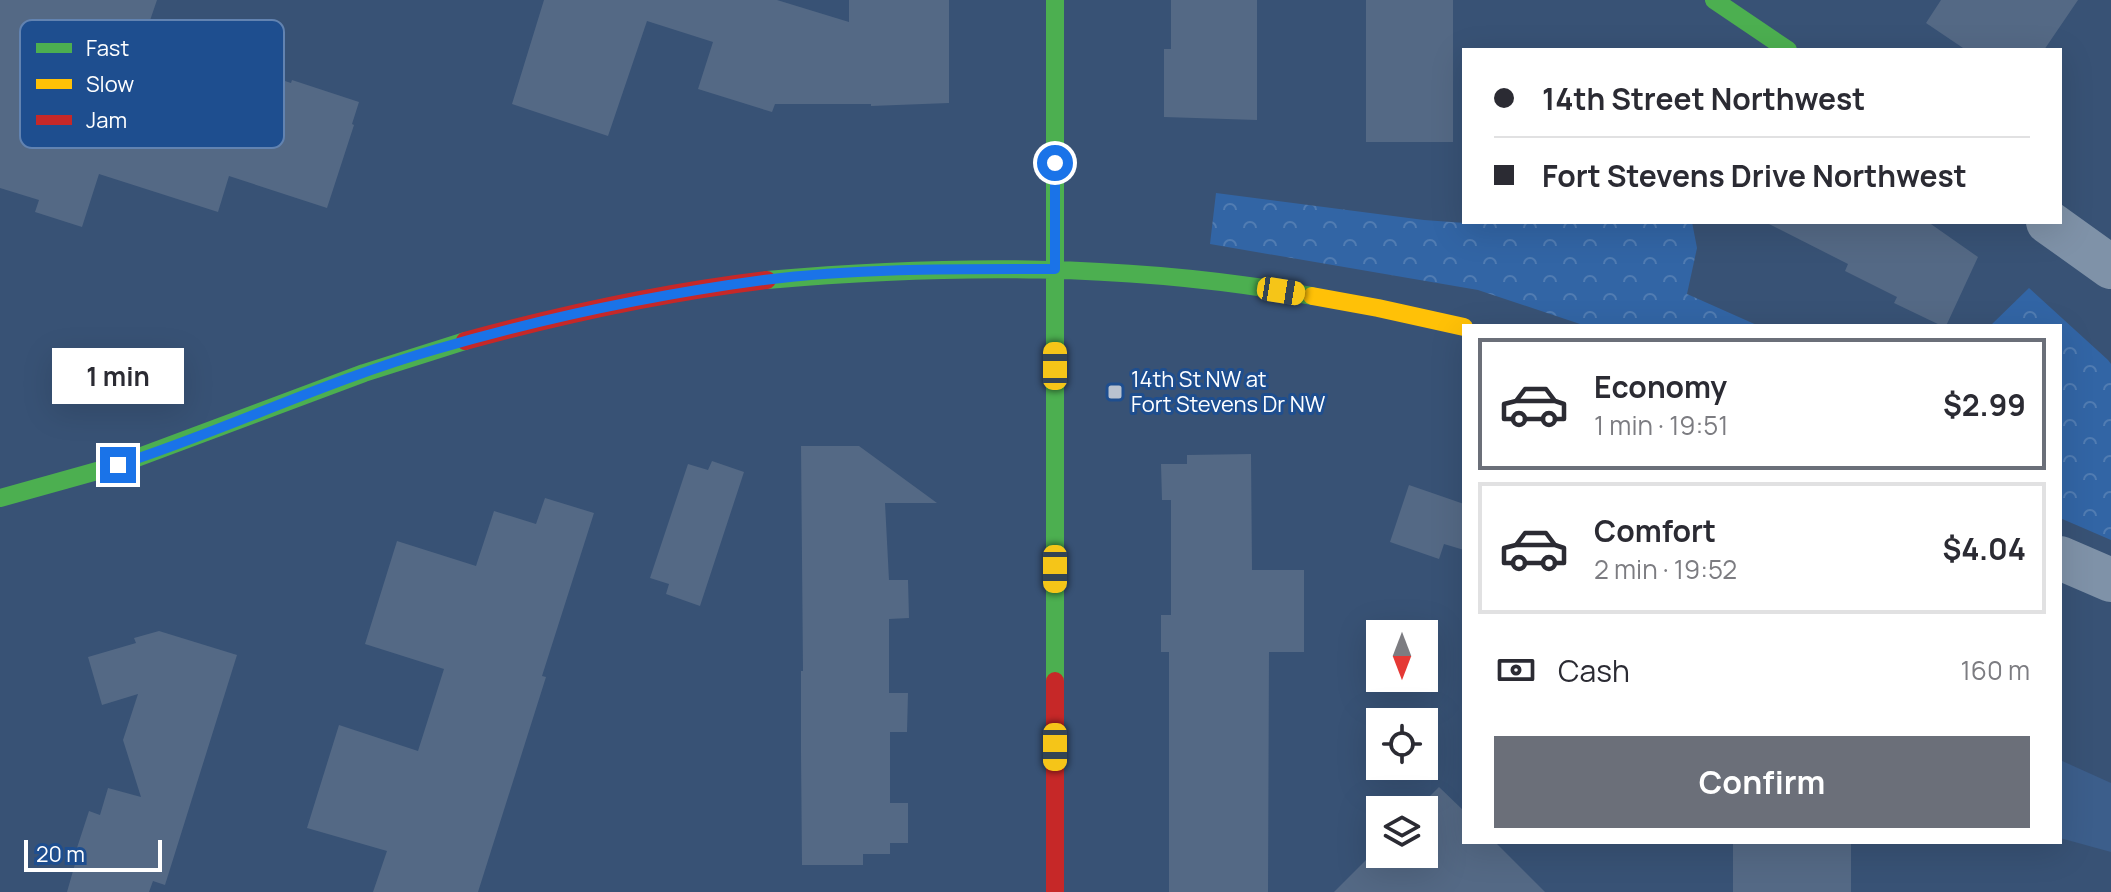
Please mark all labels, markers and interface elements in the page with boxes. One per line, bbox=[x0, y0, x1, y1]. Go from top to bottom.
legend bbox=[20, 20, 284, 148]
text: Fast bbox=[86, 33, 129, 63]
text: Slow bbox=[86, 69, 134, 99]
text: 14th Street Northwest bbox=[1542, 78, 1865, 119]
text: Jam bbox=[86, 105, 127, 135]
route start bbox=[1037, 145, 1073, 181]
text: Fort Stevens Drive Northwest bbox=[1542, 155, 1967, 196]
car bbox=[1255, 275, 1307, 307]
car bbox=[1043, 342, 1067, 390]
callout: 1 min bbox=[52, 349, 184, 405]
text: 1 min bbox=[86, 358, 150, 394]
place label: 14th St NW at Fort Stevens Dr NW bbox=[1131, 364, 1326, 419]
text: Economy bbox=[1594, 366, 1727, 407]
icon: car bbox=[1498, 368, 1570, 440]
marker: 14th St NW at Fort Stevens Dr NW bbox=[1106, 383, 1124, 401]
text: $2.99 bbox=[1943, 384, 2026, 425]
text: 1 min · 19:51 bbox=[1594, 407, 1728, 443]
route end bbox=[100, 447, 136, 483]
text: Comfort bbox=[1594, 510, 1716, 551]
icon: car bbox=[1498, 512, 1570, 584]
text: $4.04 bbox=[1942, 528, 2026, 569]
car bbox=[1043, 545, 1067, 593]
text: 2 min · 19:52 bbox=[1594, 551, 1737, 587]
north arrow bbox=[1366, 620, 1438, 692]
map controls bbox=[1366, 620, 1438, 868]
icon: cash bbox=[1494, 648, 1538, 692]
text: Cash bbox=[1558, 650, 1630, 691]
text: 160 m bbox=[1961, 652, 2030, 688]
button: locate bbox=[1366, 708, 1438, 780]
car bbox=[1043, 723, 1067, 771]
button: Confirm bbox=[1494, 736, 2030, 828]
button: layers bbox=[1366, 796, 1438, 868]
scale bar bbox=[24, 836, 162, 872]
text: 20 m bbox=[36, 839, 85, 869]

